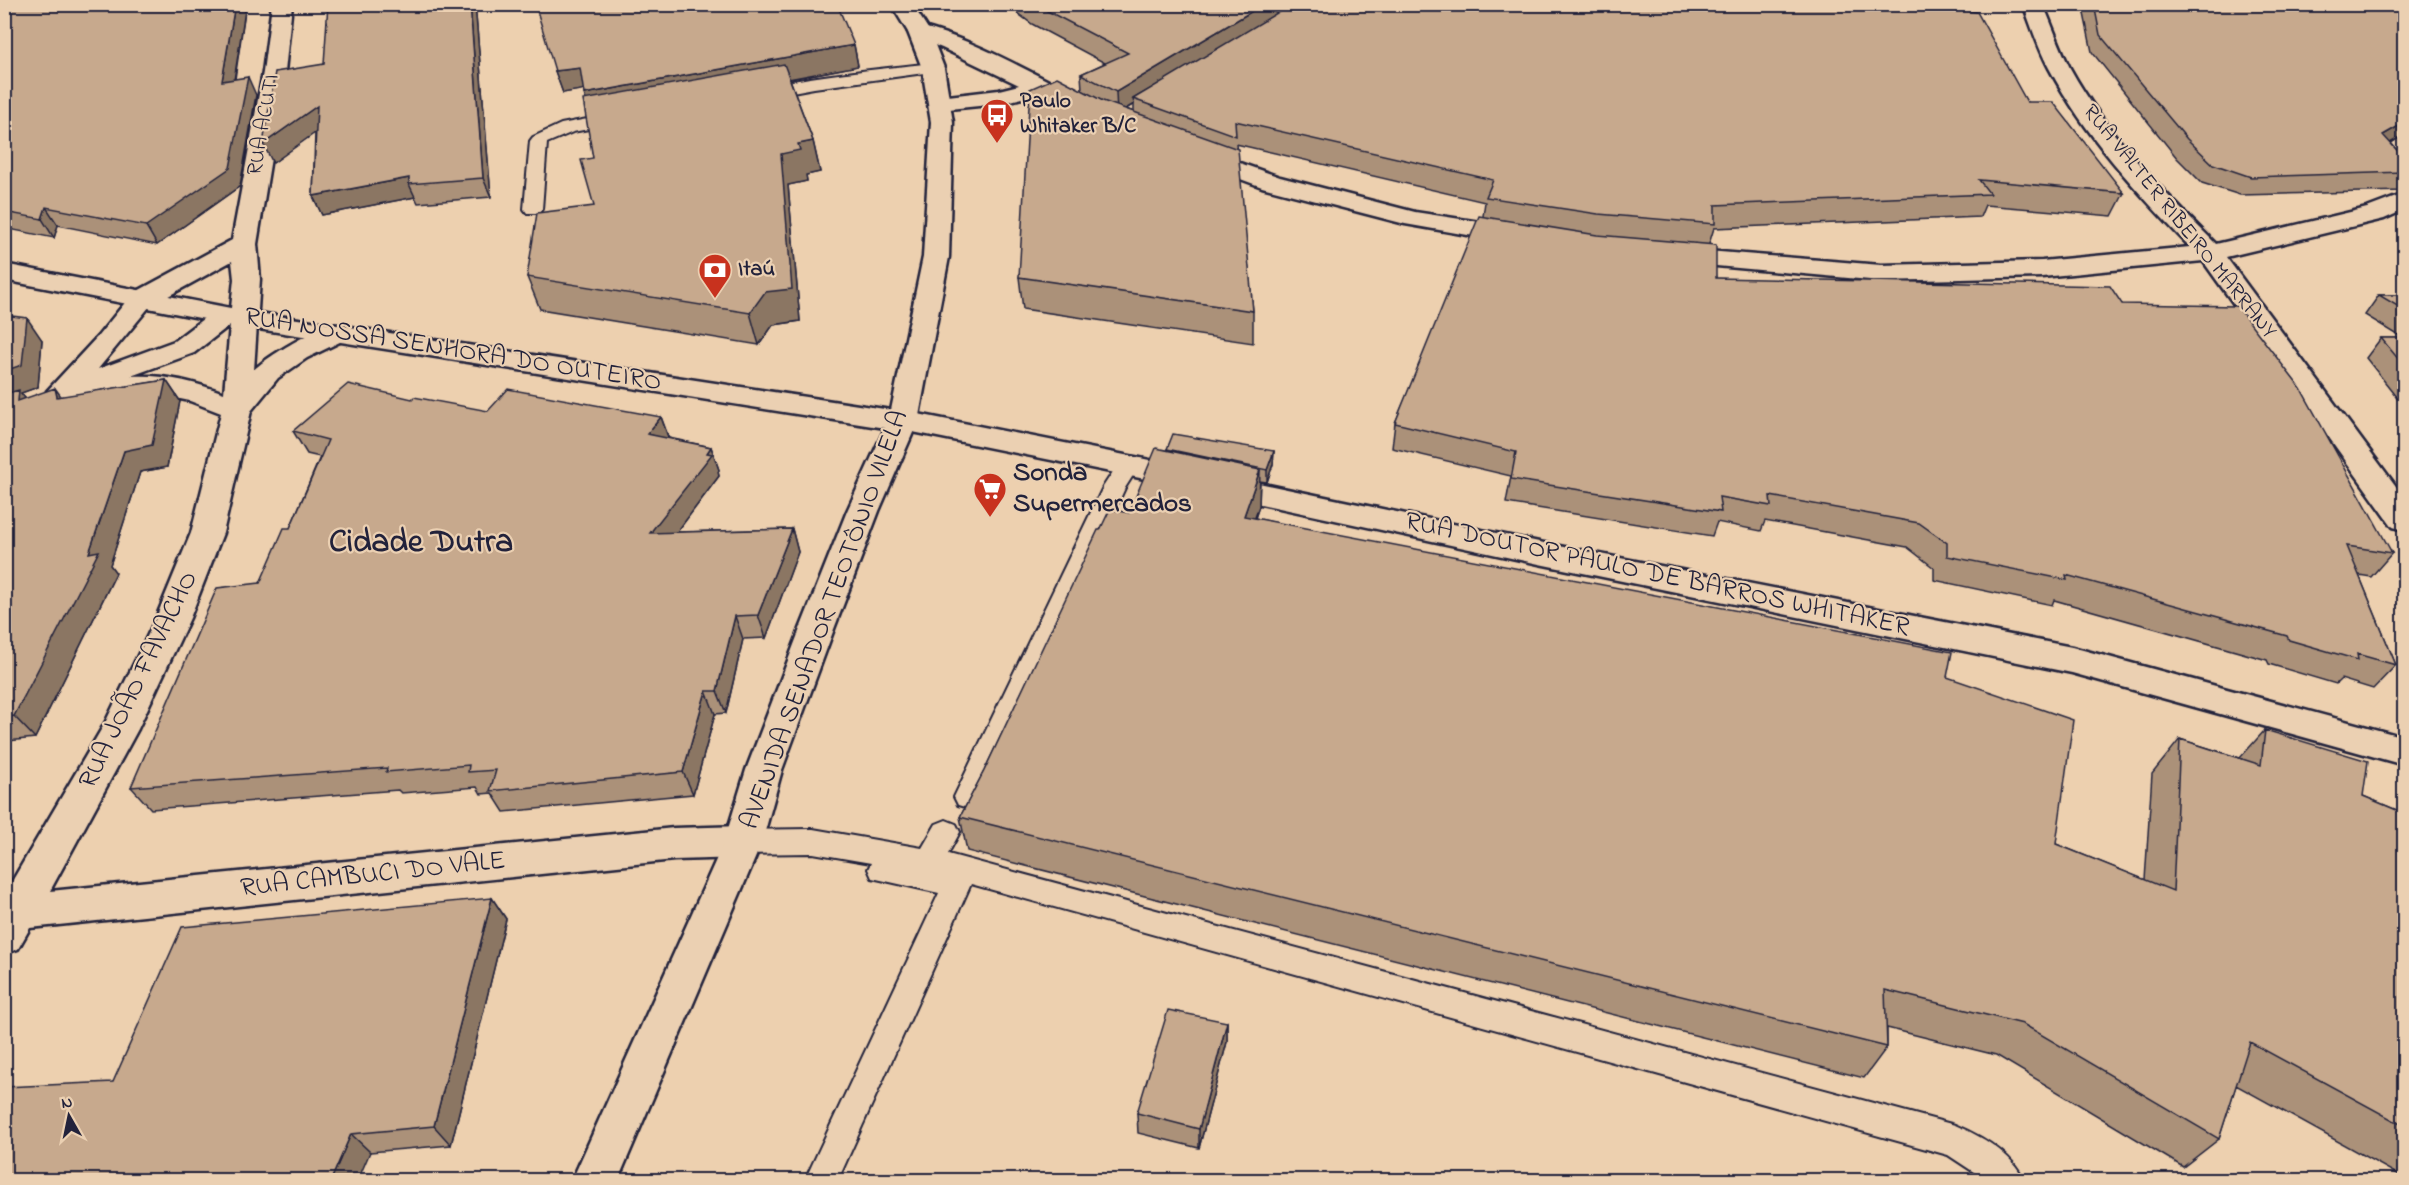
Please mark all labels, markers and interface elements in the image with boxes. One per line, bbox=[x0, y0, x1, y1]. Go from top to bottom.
street label: RUA ACUTI bbox=[239, 72, 289, 178]
place label: Paulo Whitaker B/C bbox=[1020, 86, 1136, 143]
bus stop icon: Paulo Whitaker B/C bbox=[979, 97, 1015, 144]
street label: RUA VALTER RIBEIRO MARRANY bbox=[2074, 98, 2284, 346]
bank icon: Itaú bbox=[697, 252, 733, 299]
place label: Itaú bbox=[738, 254, 775, 286]
street label: RUA NOSSA SENHORA DO OUTEIRO bbox=[242, 298, 664, 402]
street label: AVENIDA SENADOR TEOTÔNIO VILELA bbox=[731, 405, 919, 835]
place label: Sonda Supermercados bbox=[1013, 454, 1192, 524]
supermarket icon: Sonda Supermercados bbox=[972, 471, 1008, 518]
street label: RUA DOUTOR PAULO DE BARROS WHITAKER bbox=[1401, 502, 1913, 648]
district label: Cidade Dutra bbox=[329, 519, 513, 567]
street label: RUA JOÃO FAVACHO bbox=[69, 565, 209, 795]
street label: RUA CAMBUCI DO VALE bbox=[239, 842, 507, 908]
north arrow bbox=[39, 1086, 99, 1146]
text: N bbox=[60, 1090, 74, 1116]

